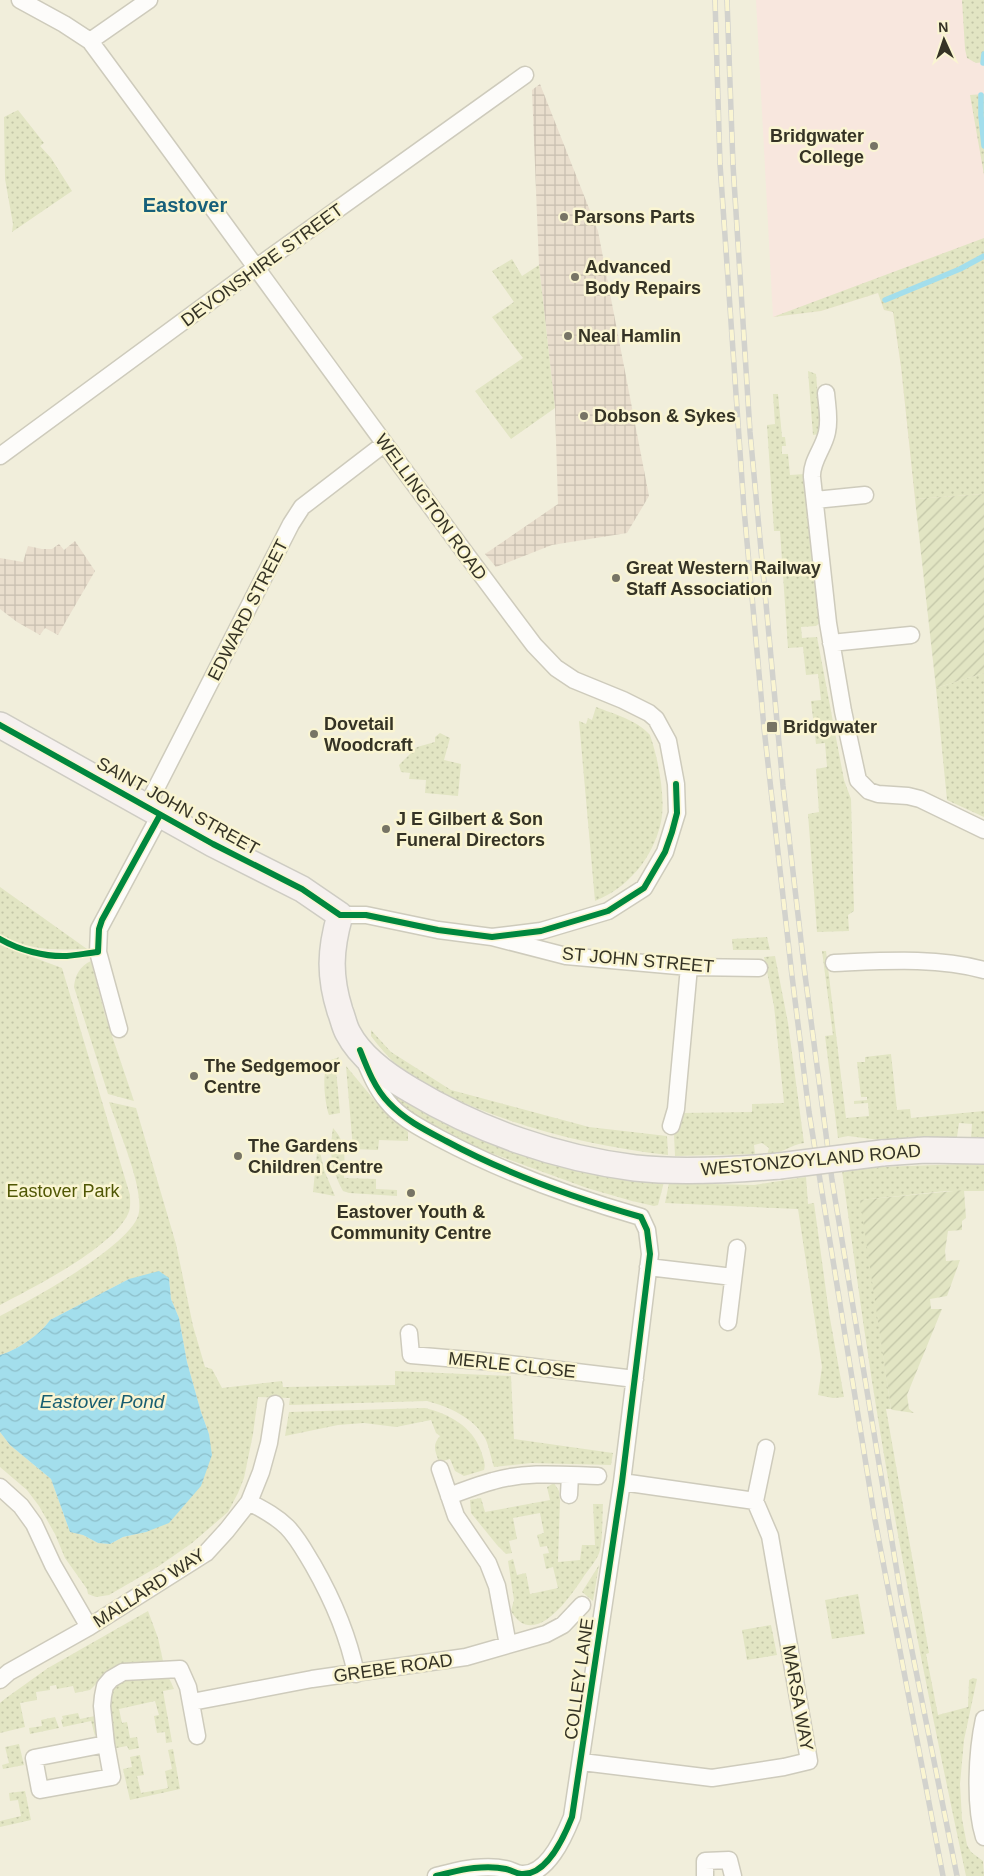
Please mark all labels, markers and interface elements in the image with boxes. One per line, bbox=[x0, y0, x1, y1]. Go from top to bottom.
north arrow bbox=[919, 15, 969, 65]
text: N bbox=[938, 19, 949, 35]
place label: Bridgwater College bbox=[770, 126, 864, 167]
marker: Bridgwater College bbox=[868, 140, 880, 152]
district label: Eastover bbox=[143, 194, 227, 216]
street label: DEVONSHIRE STREET bbox=[177, 200, 347, 330]
place label: Parsons Parts bbox=[574, 207, 695, 227]
marker: Parsons Parts bbox=[558, 211, 570, 223]
place label: Advanced Body Repairs bbox=[585, 257, 701, 298]
marker: Advanced Body Repairs bbox=[569, 271, 581, 283]
place label: Neal Hamlin bbox=[578, 326, 681, 346]
marker: Neal Hamlin bbox=[562, 330, 574, 342]
place label: Dobson & Sykes bbox=[594, 406, 736, 426]
marker: Dobson & Sykes bbox=[578, 410, 590, 422]
street label: WELLINGTON ROAD bbox=[371, 430, 491, 584]
street label: EDWARD STREET bbox=[204, 536, 292, 684]
place label: Great Western Railway Staff Association bbox=[626, 558, 821, 599]
marker: Great Western Railway Staff Association bbox=[610, 572, 622, 584]
place label: Dovetail Woodcraft bbox=[324, 714, 413, 755]
place label: Bridgwater bbox=[783, 717, 877, 737]
marker: Bridgwater bbox=[765, 720, 779, 734]
marker: Dovetail Woodcraft bbox=[308, 728, 320, 740]
street label: SAINT JOHN STREET bbox=[93, 753, 263, 859]
place label: J E Gilbert & Son Funeral Directors bbox=[396, 809, 545, 850]
marker: J E Gilbert & Son Funeral Directors bbox=[380, 823, 392, 835]
street label: ST JOHN STREET bbox=[561, 943, 715, 977]
place label: The Sedgemoor Centre bbox=[204, 1056, 340, 1097]
marker: The Sedgemoor Centre bbox=[188, 1070, 200, 1082]
place label: The Gardens Children Centre bbox=[248, 1136, 383, 1177]
street label: WESTONZOYLAND ROAD bbox=[700, 1140, 922, 1180]
marker: The Gardens Children Centre bbox=[232, 1150, 244, 1162]
park label: Eastover Park bbox=[6, 1181, 121, 1201]
marker: Eastover Youth & Community Centre bbox=[405, 1187, 417, 1199]
place label: Eastover Youth & Community Centre bbox=[330, 1202, 492, 1243]
street label: MERLE CLOSE bbox=[447, 1348, 577, 1382]
water label: Eastover Pond bbox=[40, 1391, 166, 1412]
street label: MALLARD WAY bbox=[89, 1544, 209, 1632]
street label: COLLEY LANE bbox=[561, 1617, 597, 1741]
street label: MARSA WAY bbox=[779, 1644, 817, 1752]
street label: GREBE ROAD bbox=[332, 1650, 454, 1686]

